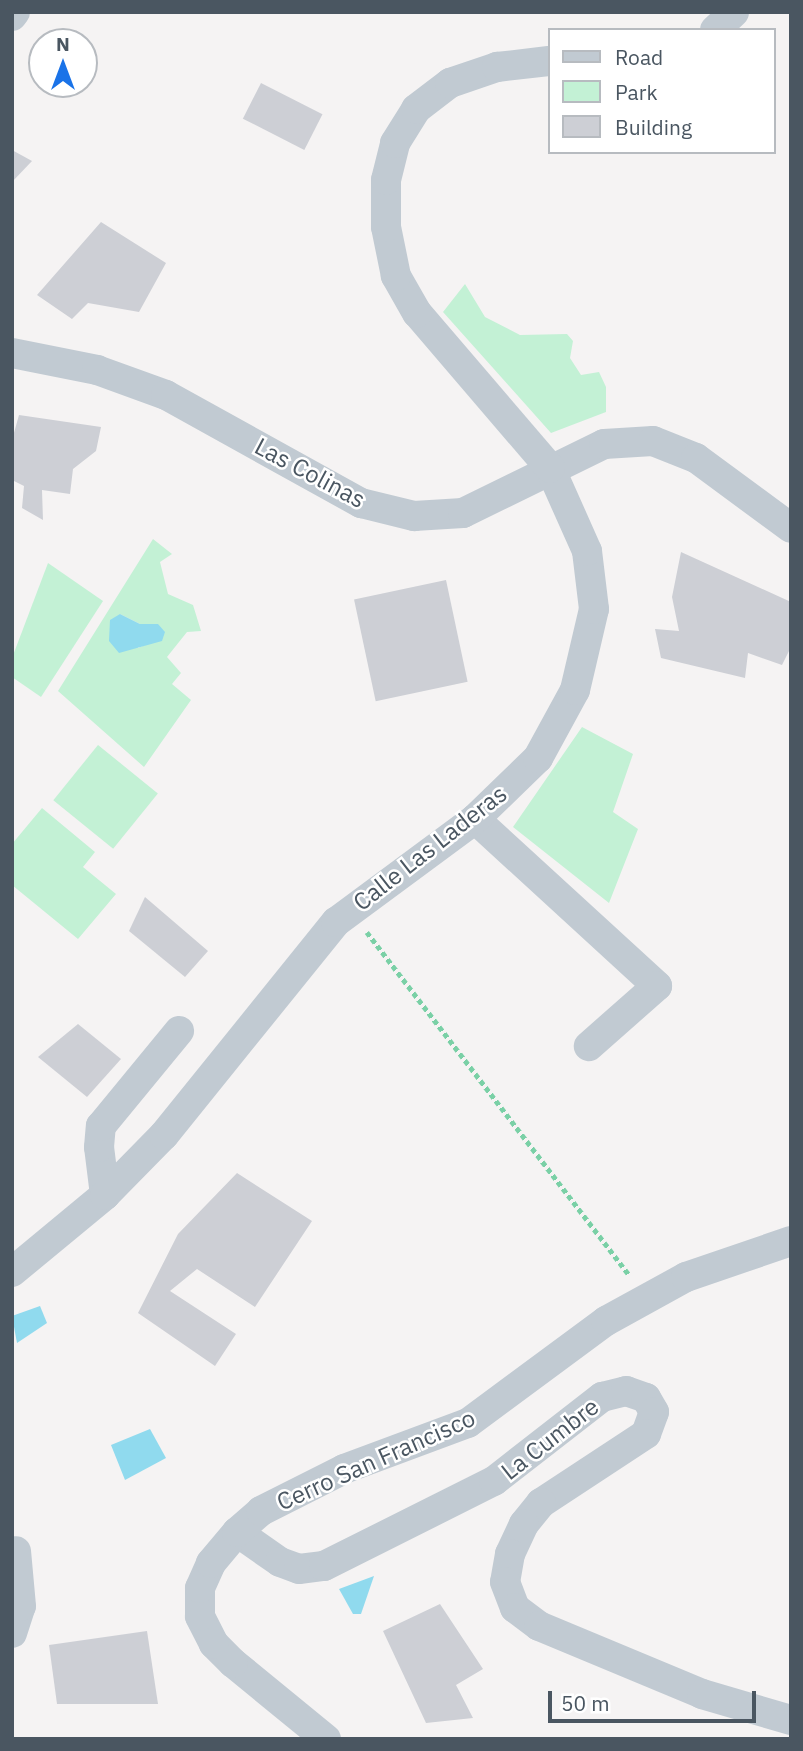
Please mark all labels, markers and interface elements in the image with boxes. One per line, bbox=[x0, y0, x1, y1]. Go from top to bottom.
north arrow bbox=[28, 28, 98, 98]
legend bbox=[548, 28, 775, 154]
text: N bbox=[56, 32, 70, 56]
text: Road bbox=[615, 43, 663, 71]
text: Park bbox=[615, 78, 658, 106]
text: Building bbox=[615, 113, 692, 141]
street label: Las Colinas bbox=[250, 432, 370, 514]
street label: Calle Las Laderas bbox=[348, 779, 512, 917]
street label: La Cumbre bbox=[496, 1392, 604, 1486]
street label: Cerro San Francisco bbox=[272, 1403, 480, 1517]
scale bar bbox=[551, 1678, 759, 1722]
text: 50 m bbox=[561, 1689, 610, 1717]

